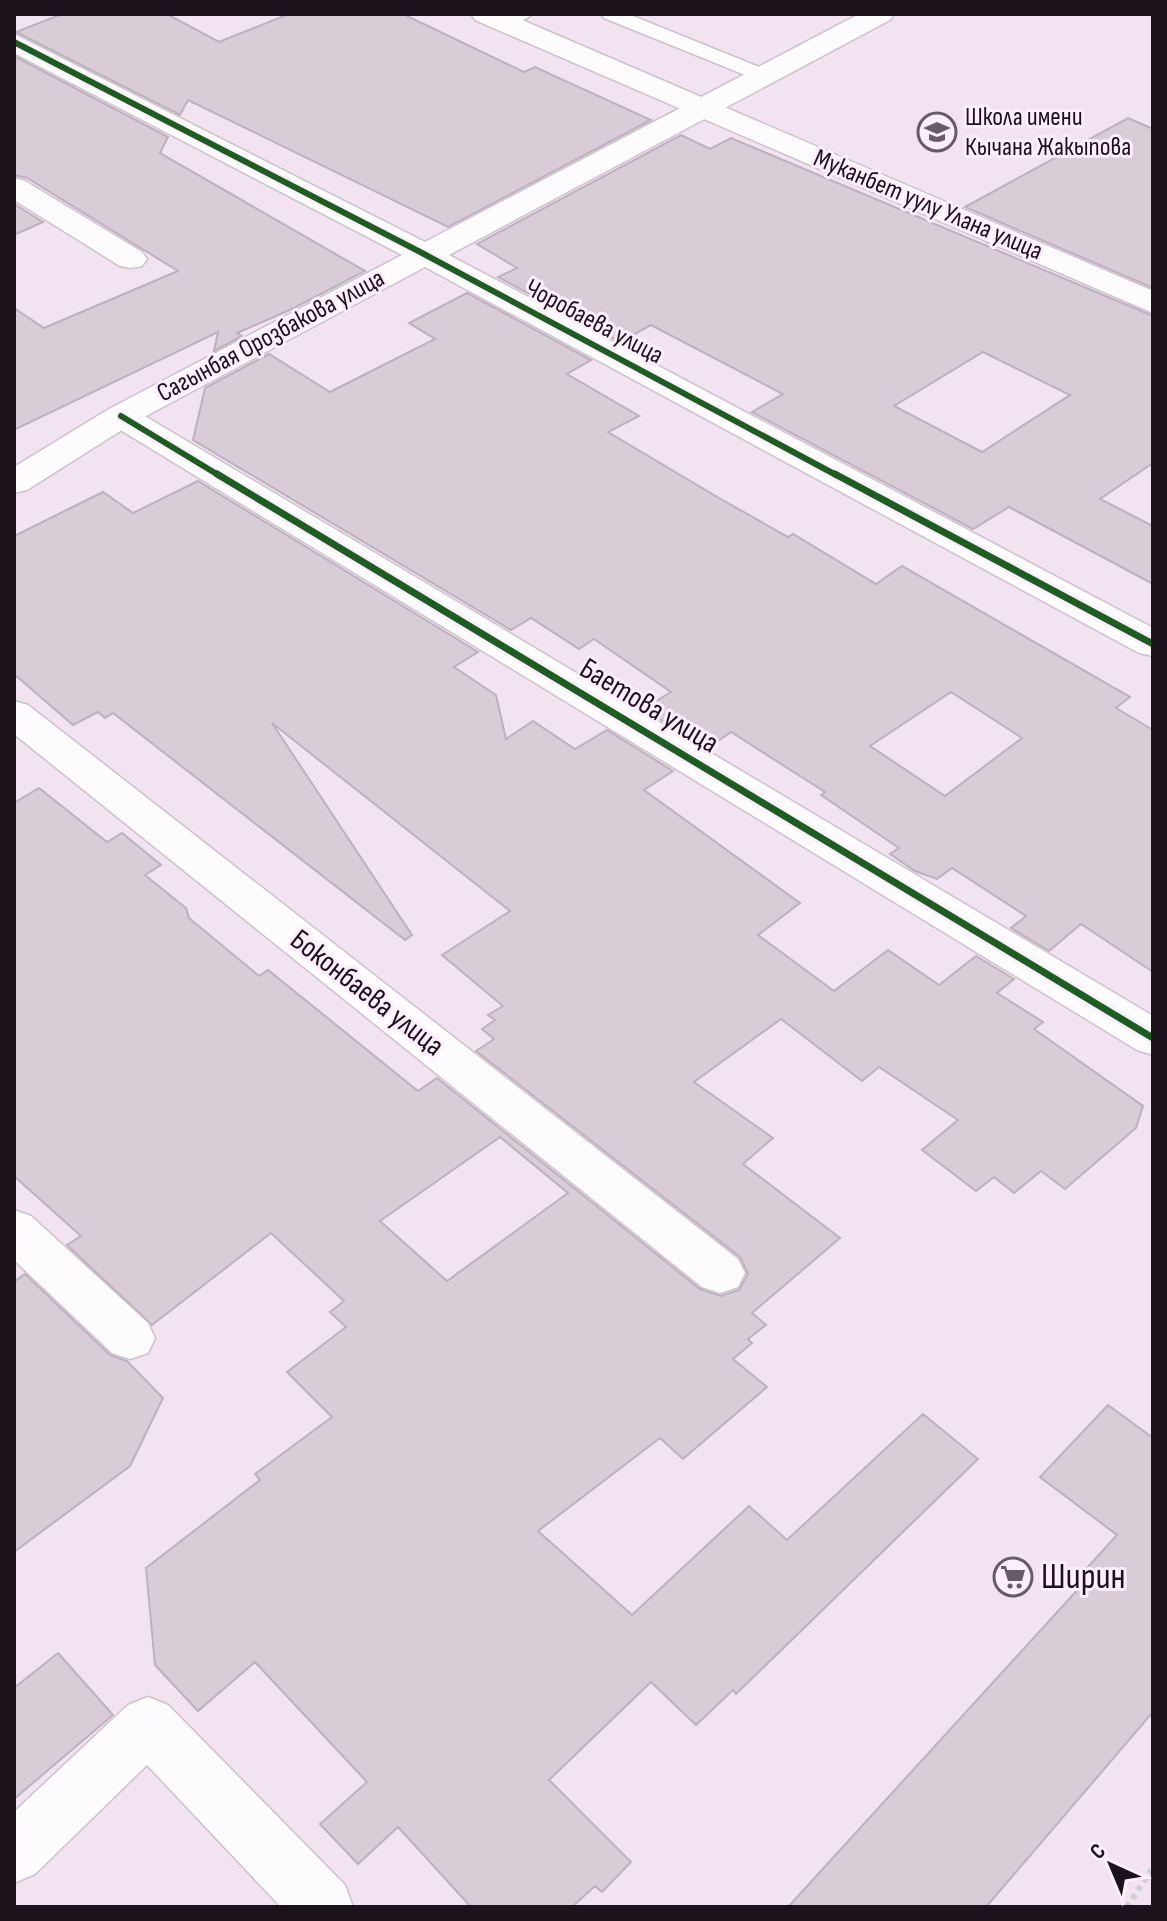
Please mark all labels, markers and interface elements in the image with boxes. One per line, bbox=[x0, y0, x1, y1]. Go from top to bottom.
place label: Школа имени Кычана Жакыпова bbox=[965, 102, 1131, 163]
school or university icon: Школа имени Кычана Жакыпова bbox=[916, 111, 958, 153]
street label: Муканбет уулу Улана улица bbox=[809, 143, 1047, 267]
street label: Сагынбая Орозбакова улица bbox=[152, 263, 390, 409]
street label: Чоробаева улица bbox=[520, 273, 668, 371]
street label: Баетова улица bbox=[573, 650, 725, 762]
street label: Боконбаева улица bbox=[283, 922, 451, 1064]
supermarket icon: Ширин bbox=[992, 1556, 1034, 1598]
place label: Ширин bbox=[1041, 1556, 1126, 1599]
north arrow bbox=[1071, 1825, 1151, 1905]
text: С bbox=[1085, 1838, 1112, 1865]

